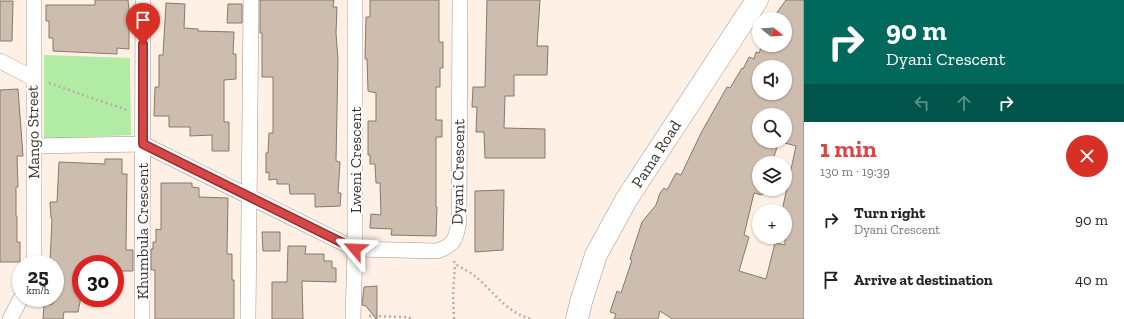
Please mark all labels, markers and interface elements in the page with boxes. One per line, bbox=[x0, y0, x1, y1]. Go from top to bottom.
pin bbox=[126, 3, 160, 44]
icon: arrive bbox=[132, 9, 154, 31]
north arrow bbox=[752, 12, 792, 52]
map controls bbox=[752, 12, 792, 244]
text: 90 m bbox=[886, 14, 947, 47]
icon: right bbox=[820, 16, 872, 68]
text: Dyani Crescent bbox=[886, 48, 1005, 70]
button: sound bbox=[752, 60, 792, 100]
street label: Mango Street bbox=[23, 85, 43, 179]
icon: left bbox=[911, 92, 933, 114]
icon: ahead bbox=[953, 92, 975, 114]
icon: right bbox=[995, 92, 1017, 114]
street label: Lweni Crescent bbox=[346, 107, 365, 213]
button: search bbox=[752, 108, 792, 148]
street label: Pama Road bbox=[627, 117, 685, 191]
street label: Dyani Crescent bbox=[448, 119, 468, 225]
text: 1 min bbox=[820, 134, 877, 163]
button: close bbox=[1066, 135, 1108, 177]
button: layers bbox=[752, 156, 792, 196]
street label: Khumbula Crescent bbox=[133, 163, 152, 299]
text: 130 m · 19:39 bbox=[820, 164, 890, 179]
button: + bbox=[752, 204, 792, 244]
text: Turn right bbox=[854, 204, 925, 222]
icon: right bbox=[820, 209, 842, 231]
text: 90 m bbox=[1075, 211, 1108, 229]
text: Dyani Crescent bbox=[854, 222, 940, 237]
position arrow bbox=[334, 228, 376, 270]
speed limit sign: 30 bbox=[72, 255, 124, 307]
text: 25 bbox=[27, 264, 49, 288]
icon: arrive bbox=[820, 269, 842, 291]
text: Arrive at destination bbox=[854, 271, 993, 289]
text: 40 m bbox=[1075, 271, 1108, 289]
text: km/h bbox=[27, 285, 49, 297]

